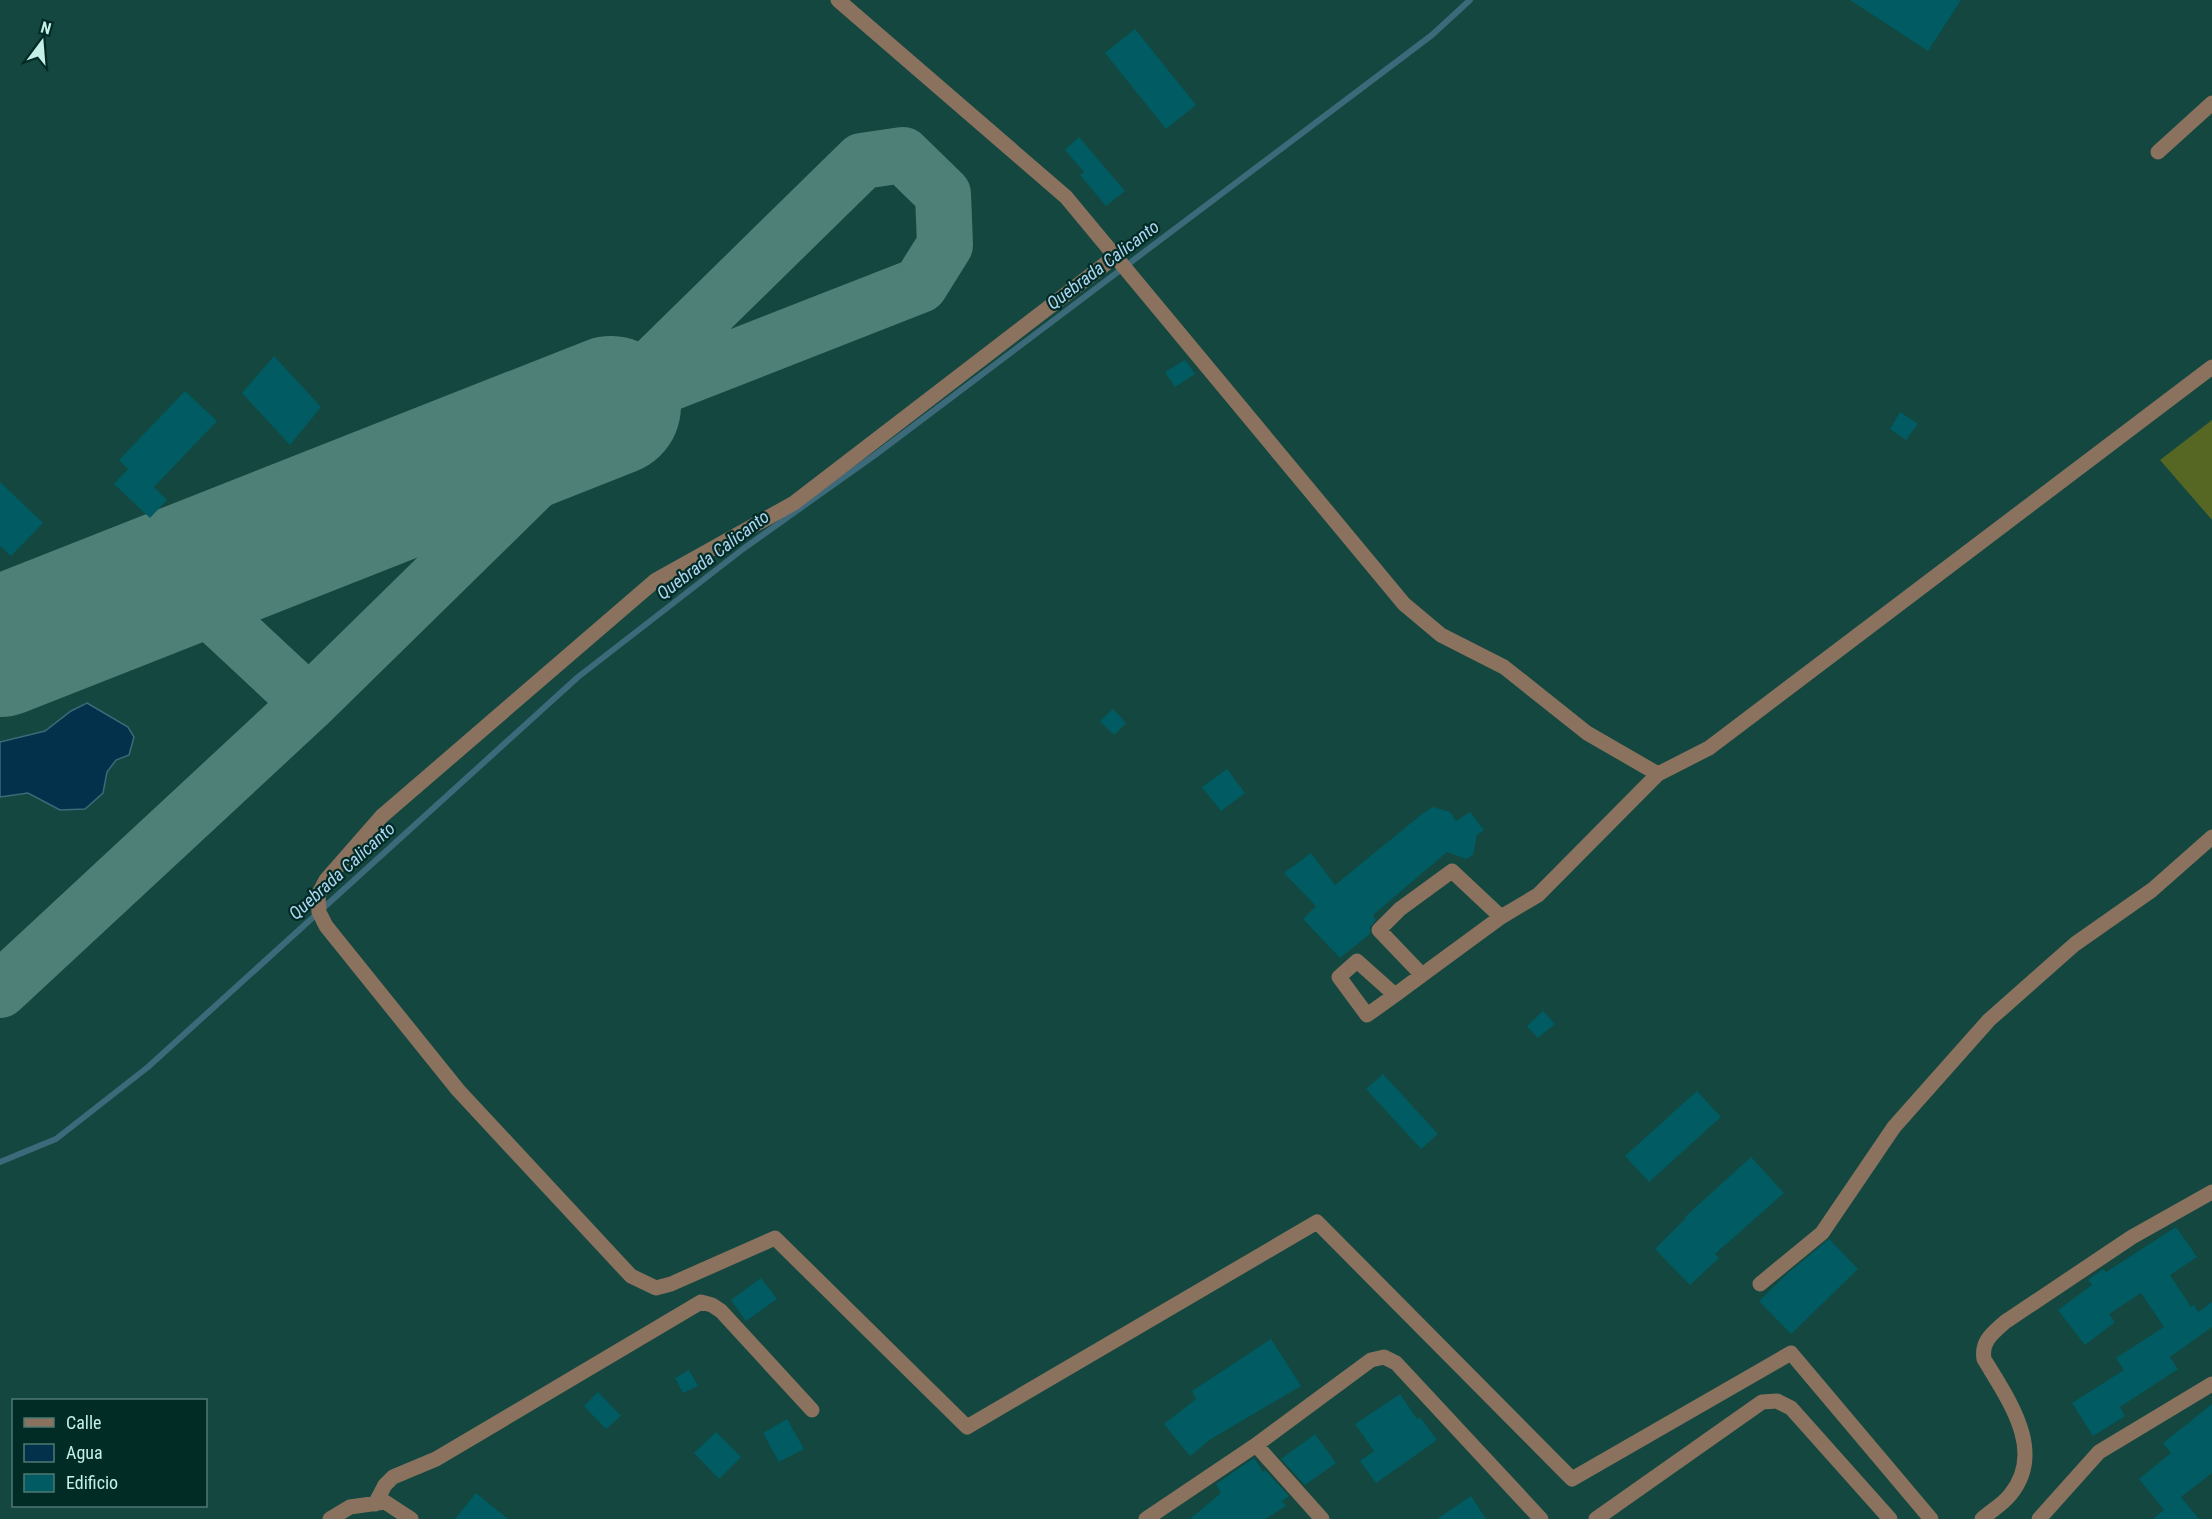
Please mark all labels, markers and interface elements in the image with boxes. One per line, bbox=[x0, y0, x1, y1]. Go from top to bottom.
north arrow bbox=[12, 12, 72, 72]
text: N bbox=[39, 18, 53, 39]
water label: Quebrada Calicanto bbox=[1042, 216, 1163, 314]
water label: Quebrada Calicanto bbox=[652, 506, 773, 604]
water label: Quebrada Calicanto bbox=[284, 818, 399, 924]
legend bbox=[12, 1399, 207, 1507]
text: Calle bbox=[66, 1412, 102, 1433]
text: Agua bbox=[66, 1442, 103, 1463]
text: Edificio bbox=[66, 1472, 118, 1493]

